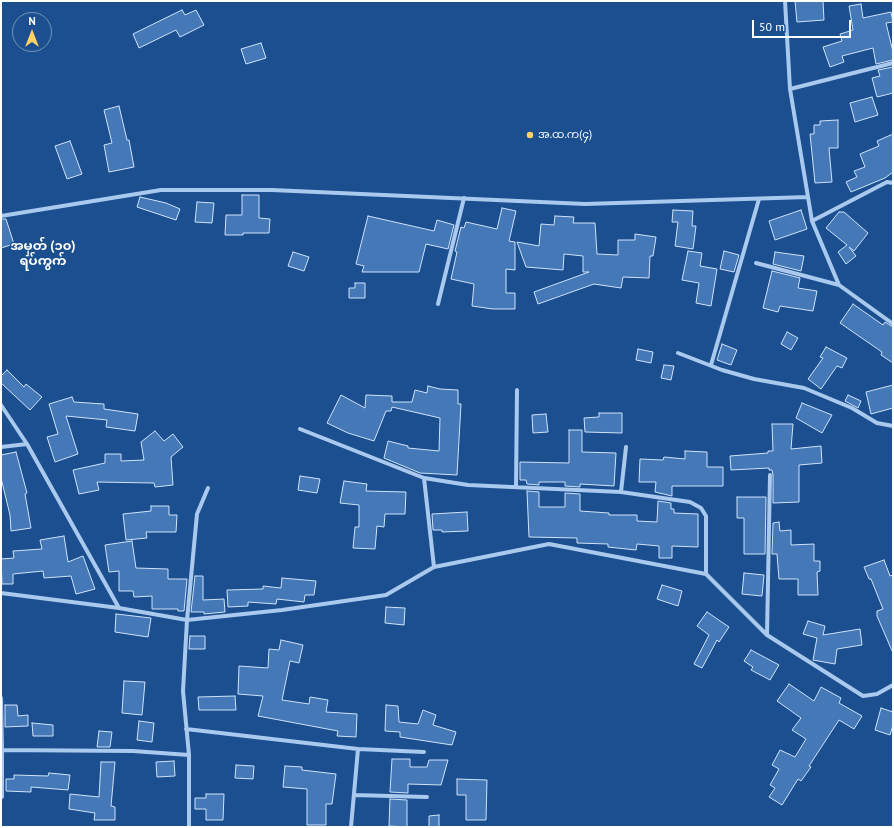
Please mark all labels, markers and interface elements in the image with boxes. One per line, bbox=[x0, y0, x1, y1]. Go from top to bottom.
north arrow bbox=[12, 12, 52, 52]
scale bar bbox=[754, 12, 853, 38]
text: N bbox=[28, 14, 36, 28]
text: 50 m bbox=[759, 19, 785, 34]
place label: အ.ထ.က(၄) bbox=[538, 128, 592, 142]
marker: အ.ထ.က(၄) bbox=[525, 130, 535, 140]
district label: အမှတ် (၁၀) ရပ်ကွက် bbox=[10, 238, 76, 269]

